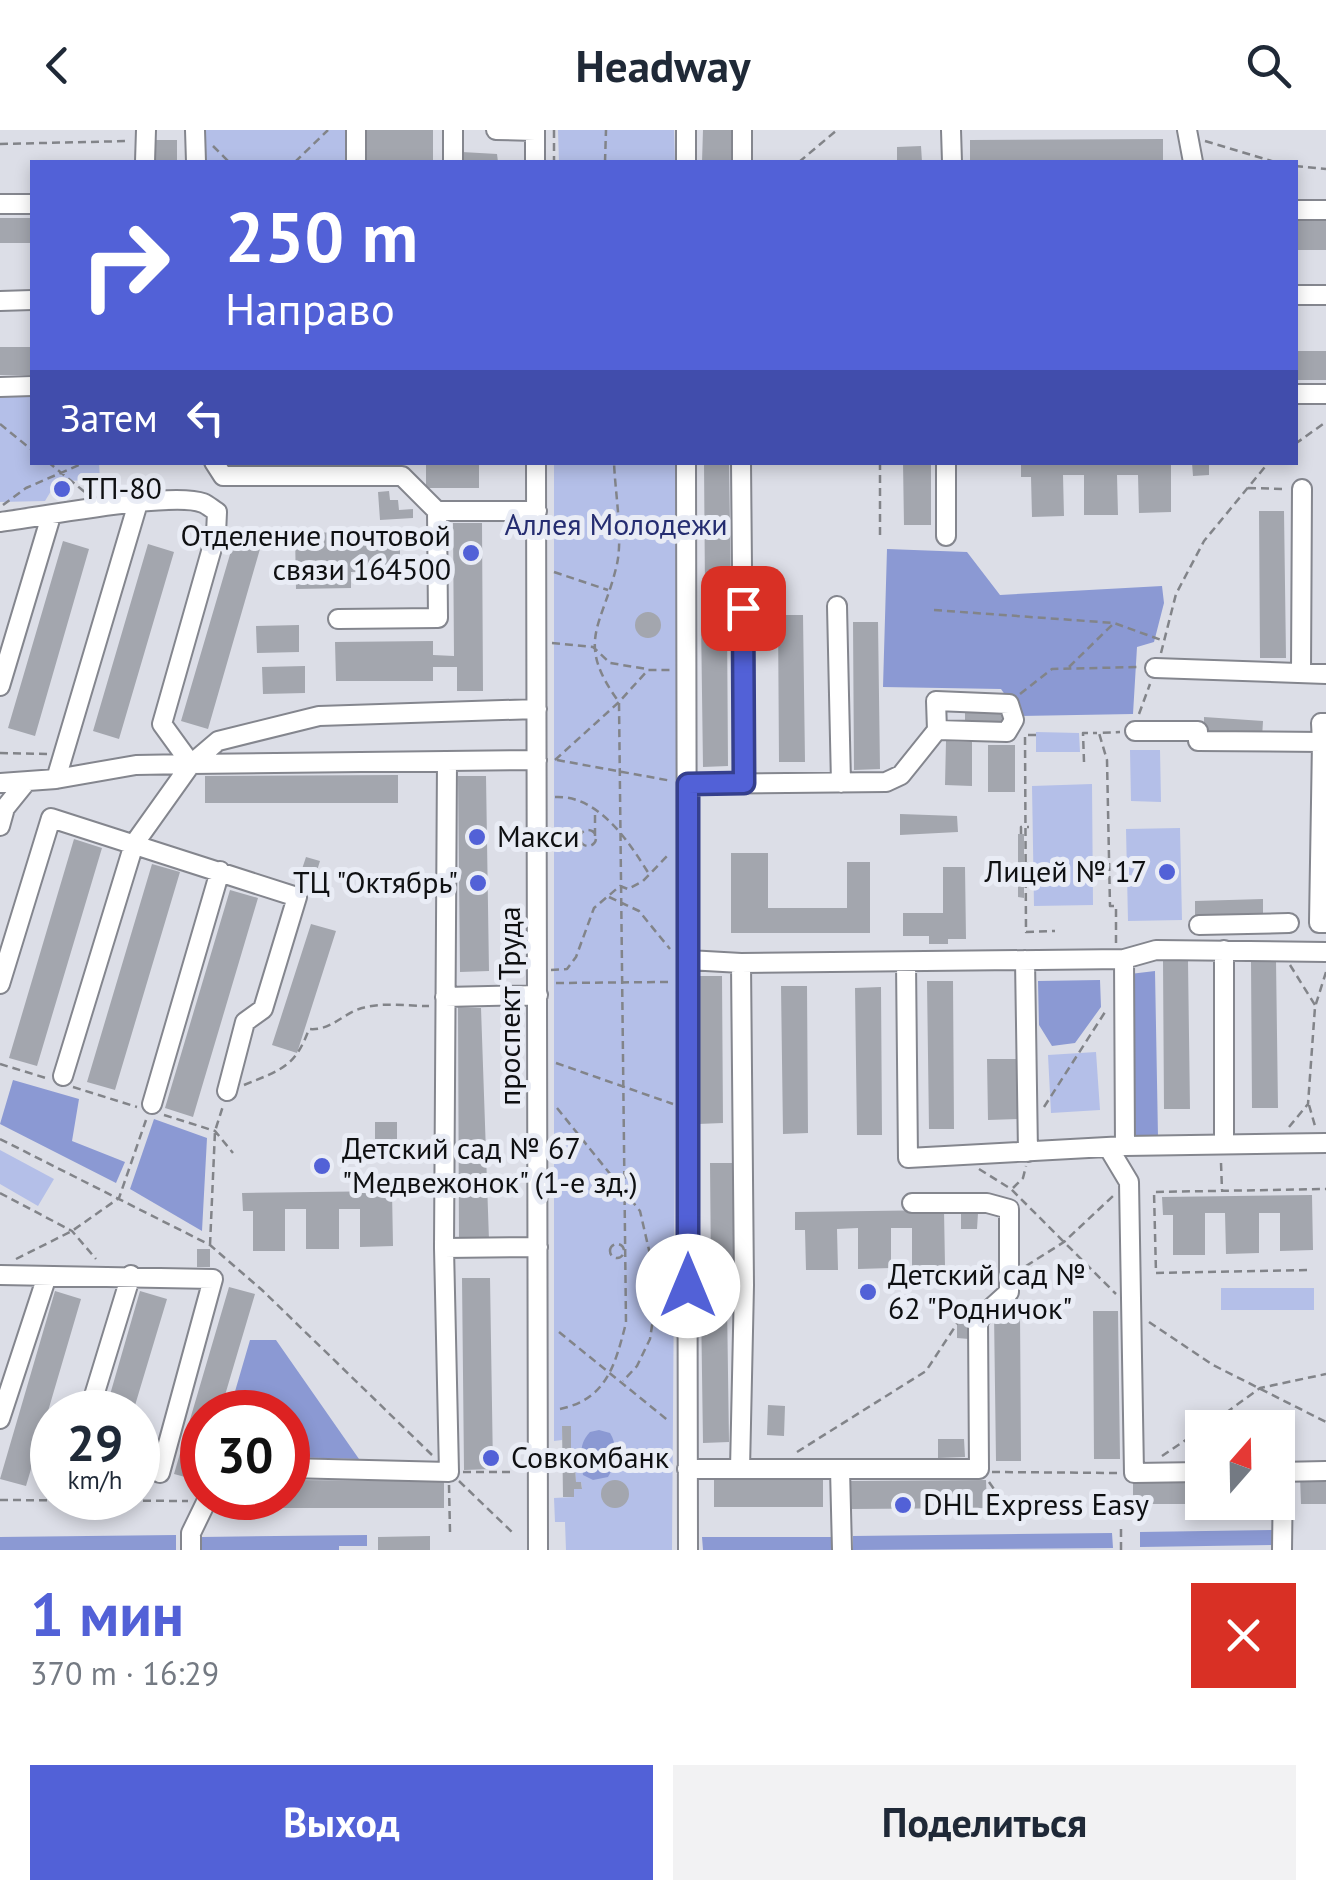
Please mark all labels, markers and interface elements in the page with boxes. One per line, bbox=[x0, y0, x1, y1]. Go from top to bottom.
text: Headway bbox=[575, 36, 751, 94]
icon: back bbox=[30, 38, 85, 93]
icon: search bbox=[1241, 38, 1296, 93]
text: 250 m bbox=[225, 191, 418, 281]
icon: right bbox=[60, 200, 190, 330]
text: Направо bbox=[225, 279, 395, 337]
icon: left bbox=[178, 390, 233, 445]
text: Затем bbox=[60, 393, 158, 442]
place label: ТП-80 bbox=[82, 468, 162, 507]
marker: ТП-80 bbox=[51, 478, 73, 500]
park label: Аллея Молодежи bbox=[504, 504, 728, 543]
place label: Отделение почтовой связи 164500 bbox=[180, 515, 451, 588]
marker: Отделение почтовой связи 164500 bbox=[460, 542, 482, 564]
pin bbox=[701, 566, 786, 651]
icon: arrive bbox=[716, 581, 771, 636]
place label: Макси bbox=[497, 816, 580, 855]
marker: Макси bbox=[466, 826, 488, 848]
place label: Лицей № 17 bbox=[983, 851, 1147, 890]
marker: Лицей № 17 bbox=[1156, 861, 1178, 883]
place label: ТЦ "Октябрь" bbox=[293, 862, 458, 901]
marker: ТЦ "Октябрь" bbox=[467, 872, 489, 894]
street label: проспект Труда bbox=[489, 906, 528, 1106]
place label: Детский сад № 67 "Медвежонок" (1-е зд.) bbox=[342, 1128, 638, 1201]
marker: Детский сад № 67 "Медвежонок" (1-е зд.) bbox=[311, 1155, 333, 1177]
position arrow bbox=[636, 1234, 740, 1338]
place label: Детский сад № 62 "Родничок" bbox=[888, 1254, 1086, 1327]
marker: Детский сад № 62 "Родничок" bbox=[857, 1281, 879, 1303]
speed limit sign: 30 bbox=[180, 1390, 310, 1520]
text: 29 bbox=[67, 1410, 123, 1475]
north arrow bbox=[1185, 1410, 1295, 1520]
map controls bbox=[1185, 1410, 1295, 1520]
place label: Совкомбанк bbox=[511, 1437, 670, 1476]
marker: Совкомбанк bbox=[480, 1447, 502, 1469]
text: km/h bbox=[68, 1464, 122, 1496]
place label: DHL Express Easy bbox=[923, 1484, 1149, 1523]
marker: DHL Express Easy bbox=[892, 1494, 914, 1516]
text: 1 мин bbox=[30, 1575, 184, 1653]
button: close bbox=[1191, 1583, 1296, 1688]
text: 370 m · 16:29 bbox=[30, 1652, 219, 1694]
button: Выход bbox=[30, 1765, 653, 1880]
button: Поделиться bbox=[673, 1765, 1296, 1880]

